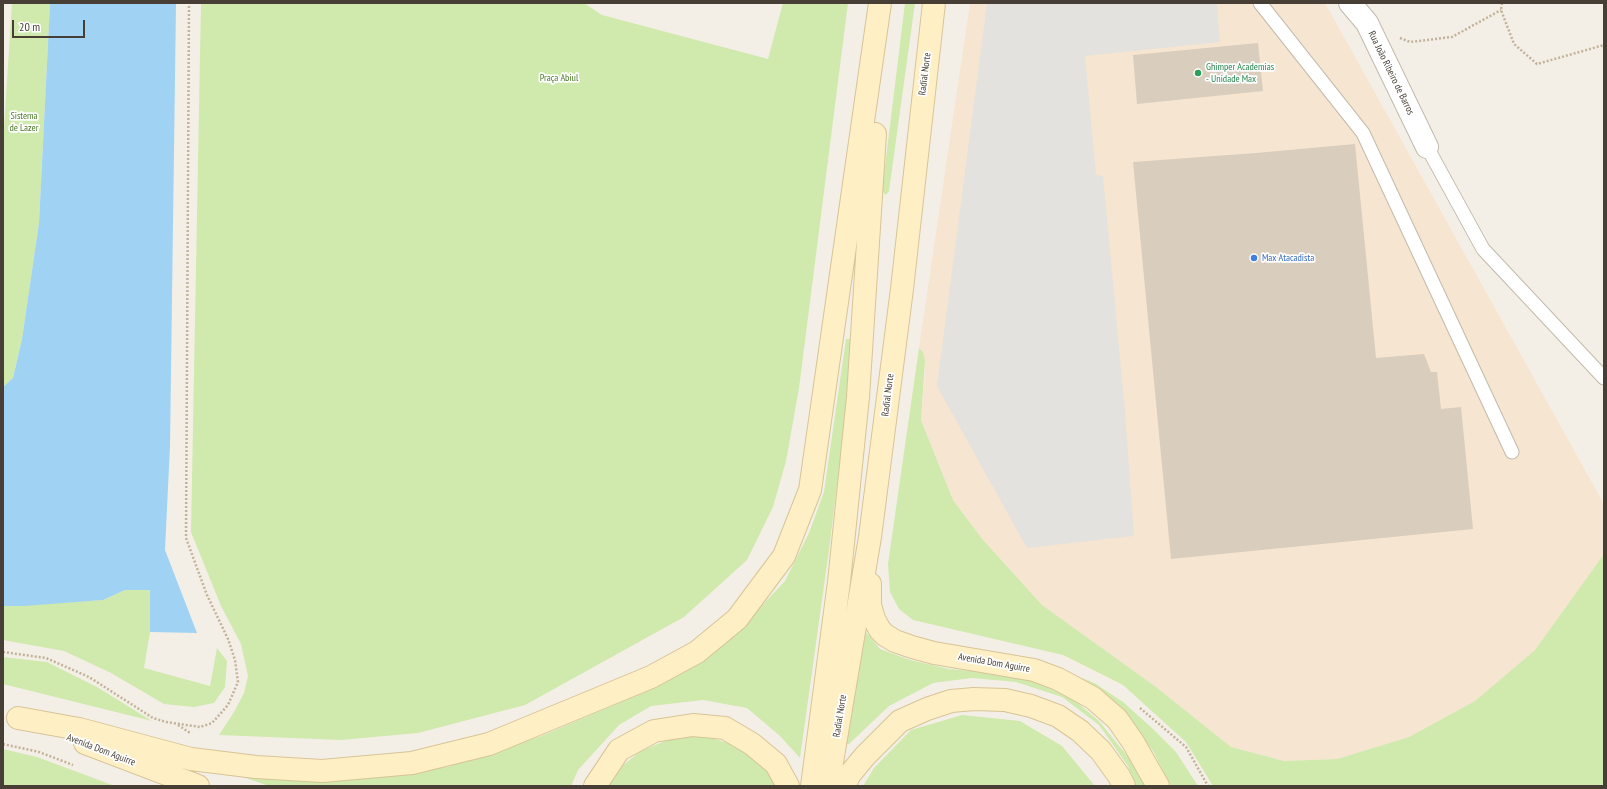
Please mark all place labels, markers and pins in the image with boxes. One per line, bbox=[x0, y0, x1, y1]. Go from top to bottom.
place label: Ghimper Academias - Unidade Max bbox=[1206, 61, 1274, 84]
marker: Ghimper Academias - Unidade Max bbox=[1193, 68, 1203, 78]
place label: Max Atacadista bbox=[1262, 252, 1314, 264]
marker: Max Atacadista bbox=[1249, 253, 1259, 263]

